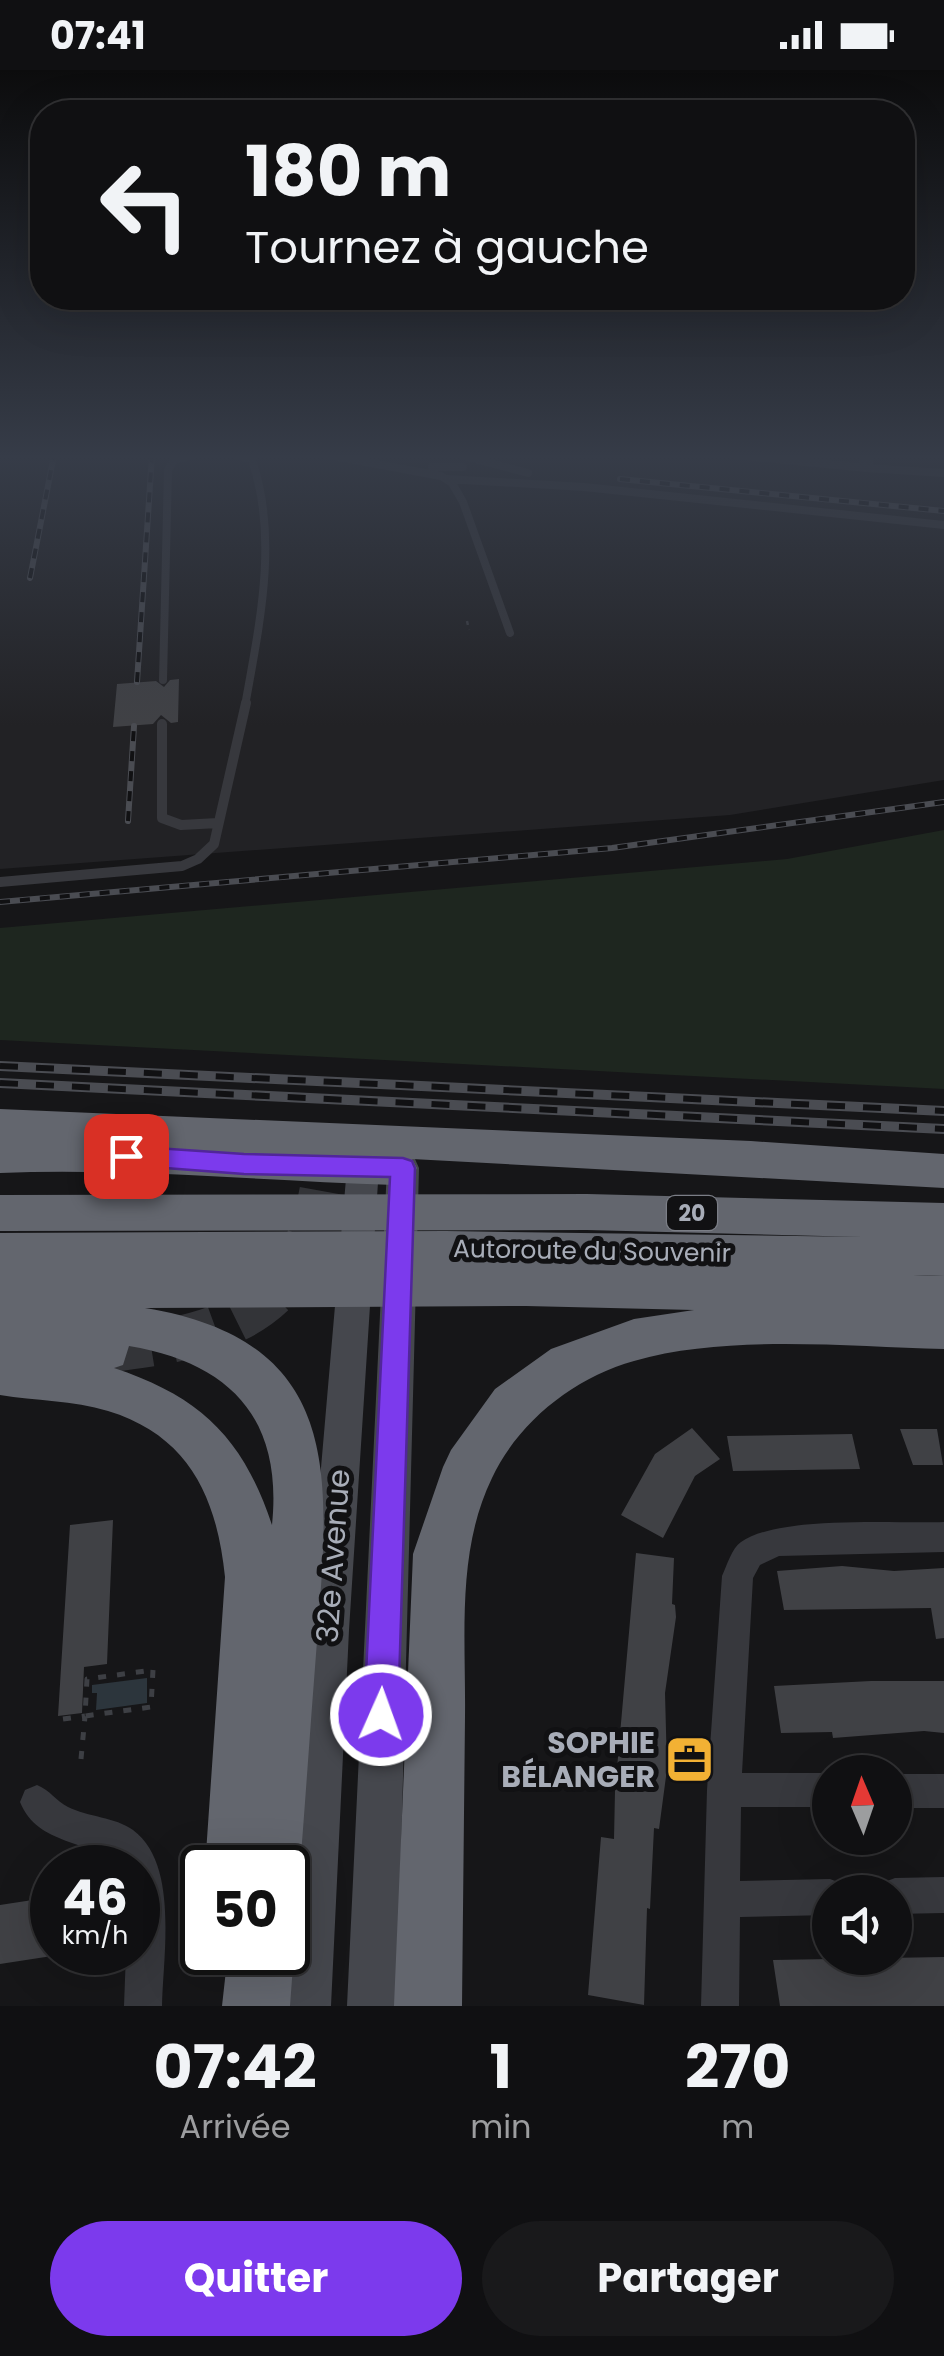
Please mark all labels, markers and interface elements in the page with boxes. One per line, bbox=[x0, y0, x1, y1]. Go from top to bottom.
text: 07:41 bbox=[50, 9, 146, 62]
text: 180 m bbox=[245, 122, 451, 221]
icon: left bbox=[80, 140, 210, 270]
text: Tournez à gauche bbox=[245, 216, 649, 279]
pin bbox=[84, 1114, 169, 1199]
icon: arrive bbox=[99, 1129, 154, 1184]
road number: 20 bbox=[667, 1196, 717, 1230]
street label: Autoroute du Souvenir bbox=[453, 1231, 731, 1271]
street label: 32e Avenue bbox=[305, 1468, 361, 1644]
position arrow bbox=[329, 1663, 433, 1767]
place label: SOPHIE BÉLANGER bbox=[501, 1721, 655, 1798]
office icon: SOPHIE BÉLANGER bbox=[664, 1733, 716, 1785]
north arrow bbox=[812, 1755, 912, 1855]
map controls bbox=[812, 1755, 912, 1975]
speed limit sign: 50 bbox=[180, 1845, 310, 1975]
text: 46 bbox=[62, 1862, 128, 1933]
button: sound bbox=[812, 1875, 912, 1975]
text: km/h bbox=[62, 1918, 128, 1953]
text: 07:42 bbox=[154, 2025, 317, 2109]
text: 1 bbox=[490, 2025, 512, 2109]
text: 270 bbox=[685, 2025, 790, 2109]
text: Arrivée bbox=[180, 2104, 291, 2149]
text: min bbox=[470, 2104, 531, 2149]
text: m bbox=[721, 2104, 754, 2149]
button: Quitter bbox=[50, 2221, 462, 2336]
button: Partager bbox=[482, 2221, 894, 2336]

